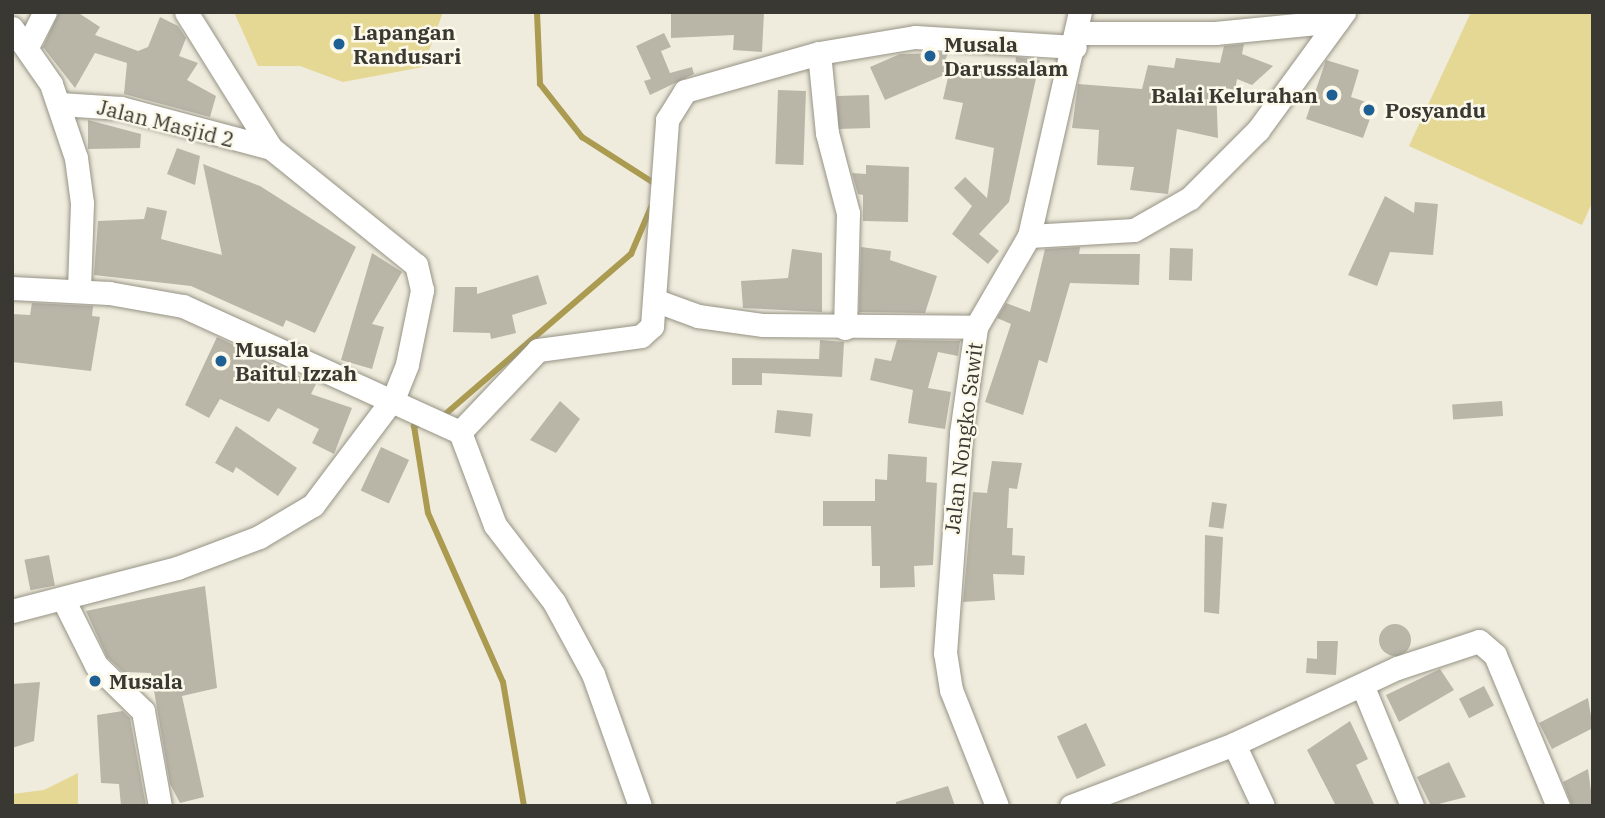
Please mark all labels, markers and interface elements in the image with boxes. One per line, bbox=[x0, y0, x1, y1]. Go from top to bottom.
place label: Lapangan Randusari bbox=[353, 19, 461, 69]
place label: Musala Darussalam bbox=[944, 31, 1068, 81]
marker: Lapangan Randusari bbox=[331, 36, 347, 52]
marker: Musala Darussalam bbox=[922, 48, 938, 64]
place label: Balai Kelurahan bbox=[1151, 82, 1318, 108]
marker: Balai Kelurahan bbox=[1324, 87, 1340, 103]
street label: Jalan Masjid 2 bbox=[95, 94, 237, 152]
place label: Posyandu bbox=[1385, 97, 1486, 123]
marker: Posyandu bbox=[1359, 100, 1379, 120]
place label: Musala Baitul Izzah bbox=[235, 336, 357, 386]
street label: Jalan Nongko Sawit bbox=[939, 341, 987, 535]
marker: Musala Baitul Izzah bbox=[213, 353, 229, 369]
place label: Musala bbox=[109, 668, 183, 694]
marker: Musala bbox=[87, 673, 103, 689]

